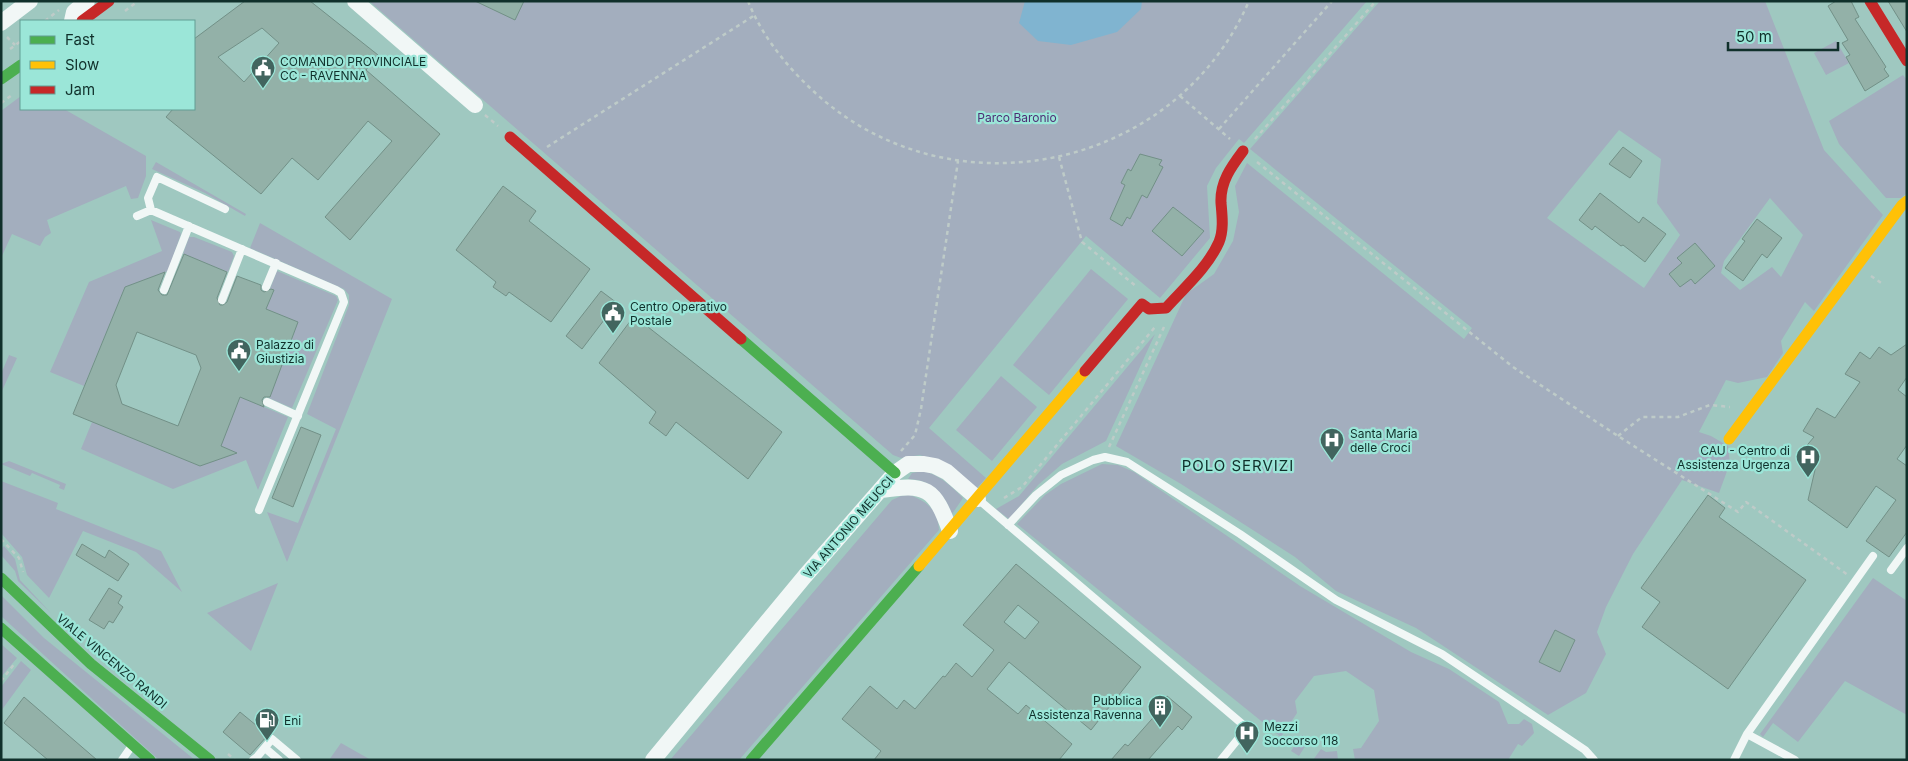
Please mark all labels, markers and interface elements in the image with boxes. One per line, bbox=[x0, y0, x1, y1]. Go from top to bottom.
legend bbox=[20, 20, 195, 110]
scale bar bbox=[1728, 20, 1838, 52]
text: 50 m bbox=[1736, 27, 1772, 46]
text: Fast bbox=[65, 30, 95, 49]
place label: COMANDO PROVINCIALE CC - RAVENNA bbox=[280, 54, 426, 83]
text: Slow bbox=[65, 55, 99, 74]
public building icon: COMANDO PROVINCIALE CC - RAVENNA bbox=[250, 55, 276, 89]
text: Jam bbox=[65, 80, 95, 99]
park label: Parco Baronio bbox=[977, 110, 1057, 125]
place label: Centro Operativo Postale bbox=[630, 299, 727, 328]
public building icon: Centro Operativo Postale bbox=[600, 300, 626, 334]
place label: Palazzo di Giustizia bbox=[256, 337, 314, 366]
public building icon: Palazzo di Giustizia bbox=[226, 338, 252, 372]
place label: Santa Maria delle Croci bbox=[1350, 426, 1418, 455]
hospital icon: Santa Maria delle Croci bbox=[1319, 427, 1345, 461]
place label: CAU - Centro di Assistenza Urgenza bbox=[1677, 443, 1790, 472]
hospital icon: CAU - Centro di Assistenza Urgenza bbox=[1795, 444, 1821, 478]
district label: POLO SERVIZI bbox=[1182, 456, 1294, 475]
street label: VIA ANTONIO MEUCCI bbox=[800, 473, 896, 581]
street label: VIALE VINCENZO RANDI bbox=[54, 610, 170, 712]
place label: Pubblica Assistenza Ravenna bbox=[1029, 693, 1142, 722]
building icon: Pubblica Assistenza Ravenna bbox=[1147, 694, 1173, 728]
fuel station icon: Eni bbox=[254, 707, 280, 741]
place label: Eni bbox=[284, 713, 301, 728]
place label: Mezzi Soccorso 118 bbox=[1264, 719, 1338, 748]
hospital icon: Mezzi Soccorso 118 bbox=[1234, 720, 1260, 754]

